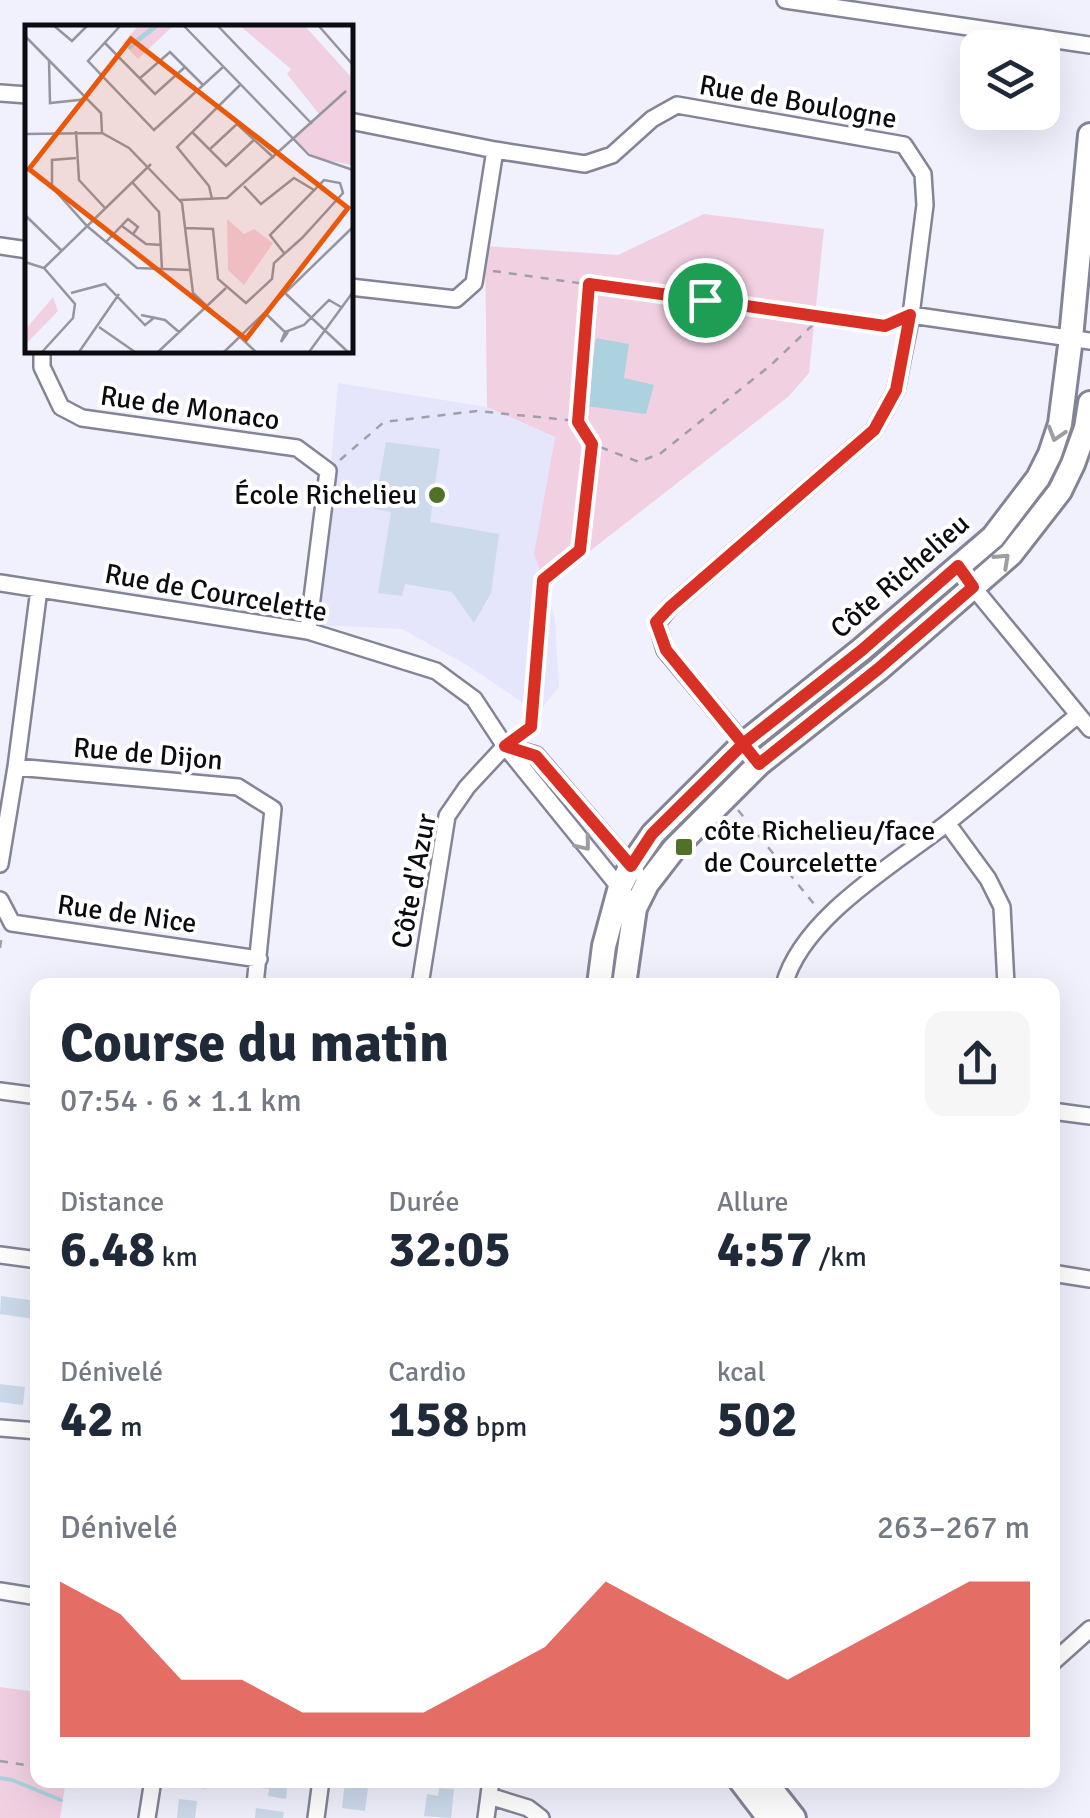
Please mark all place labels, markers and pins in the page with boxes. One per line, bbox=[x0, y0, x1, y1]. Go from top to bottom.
pin bbox=[663, 258, 748, 343]
place label: École Richelieu bbox=[234, 478, 417, 512]
marker: École Richelieu bbox=[426, 484, 448, 506]
place label: côte Richelieu/face de Courcelette bbox=[704, 814, 935, 880]
marker: côte Richelieu/face de Courcelette bbox=[673, 836, 695, 858]

